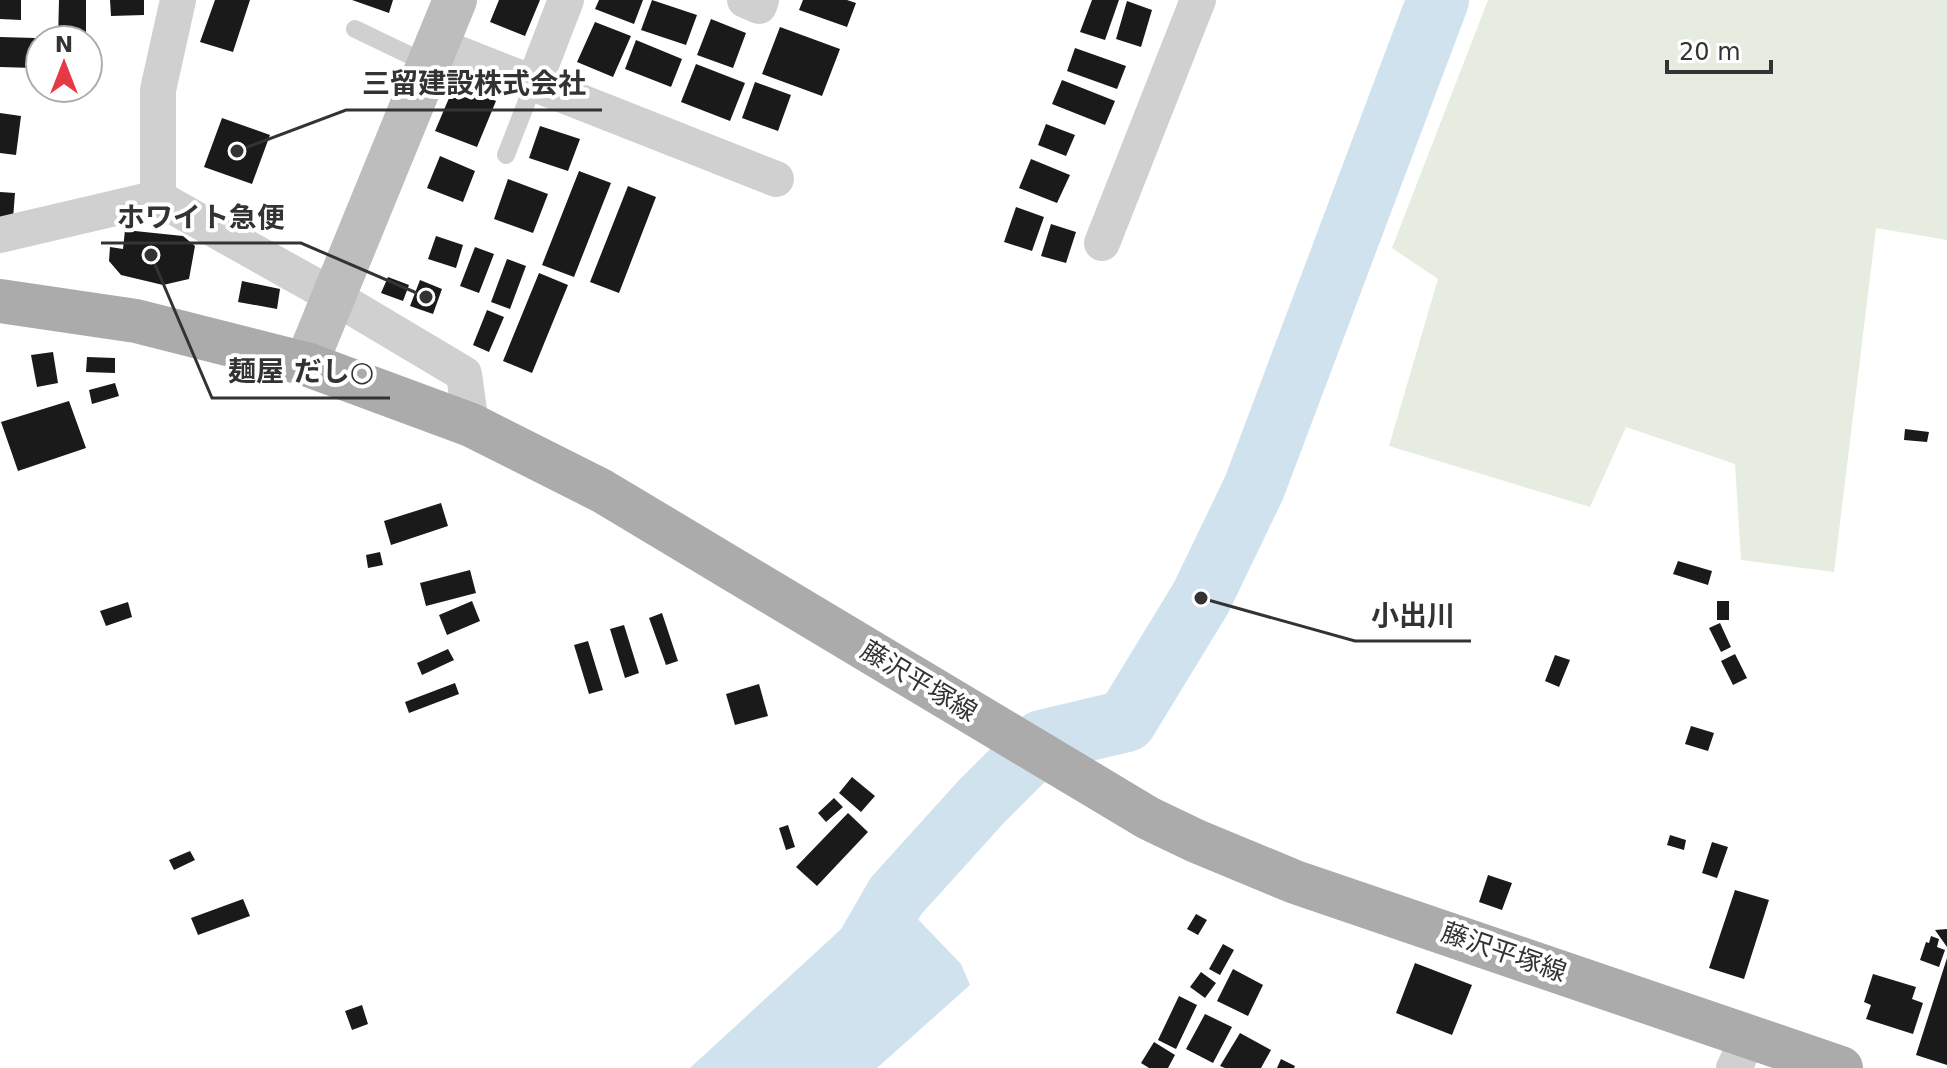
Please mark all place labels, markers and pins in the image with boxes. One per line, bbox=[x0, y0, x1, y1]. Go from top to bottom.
callout: 三留建設株式会社 bbox=[346, 58, 602, 110]
callout: ホワイト急便 bbox=[101, 191, 301, 243]
callout: 麺屋 だし○ bbox=[212, 346, 390, 398]
callout: 小出川 bbox=[1355, 589, 1471, 641]

